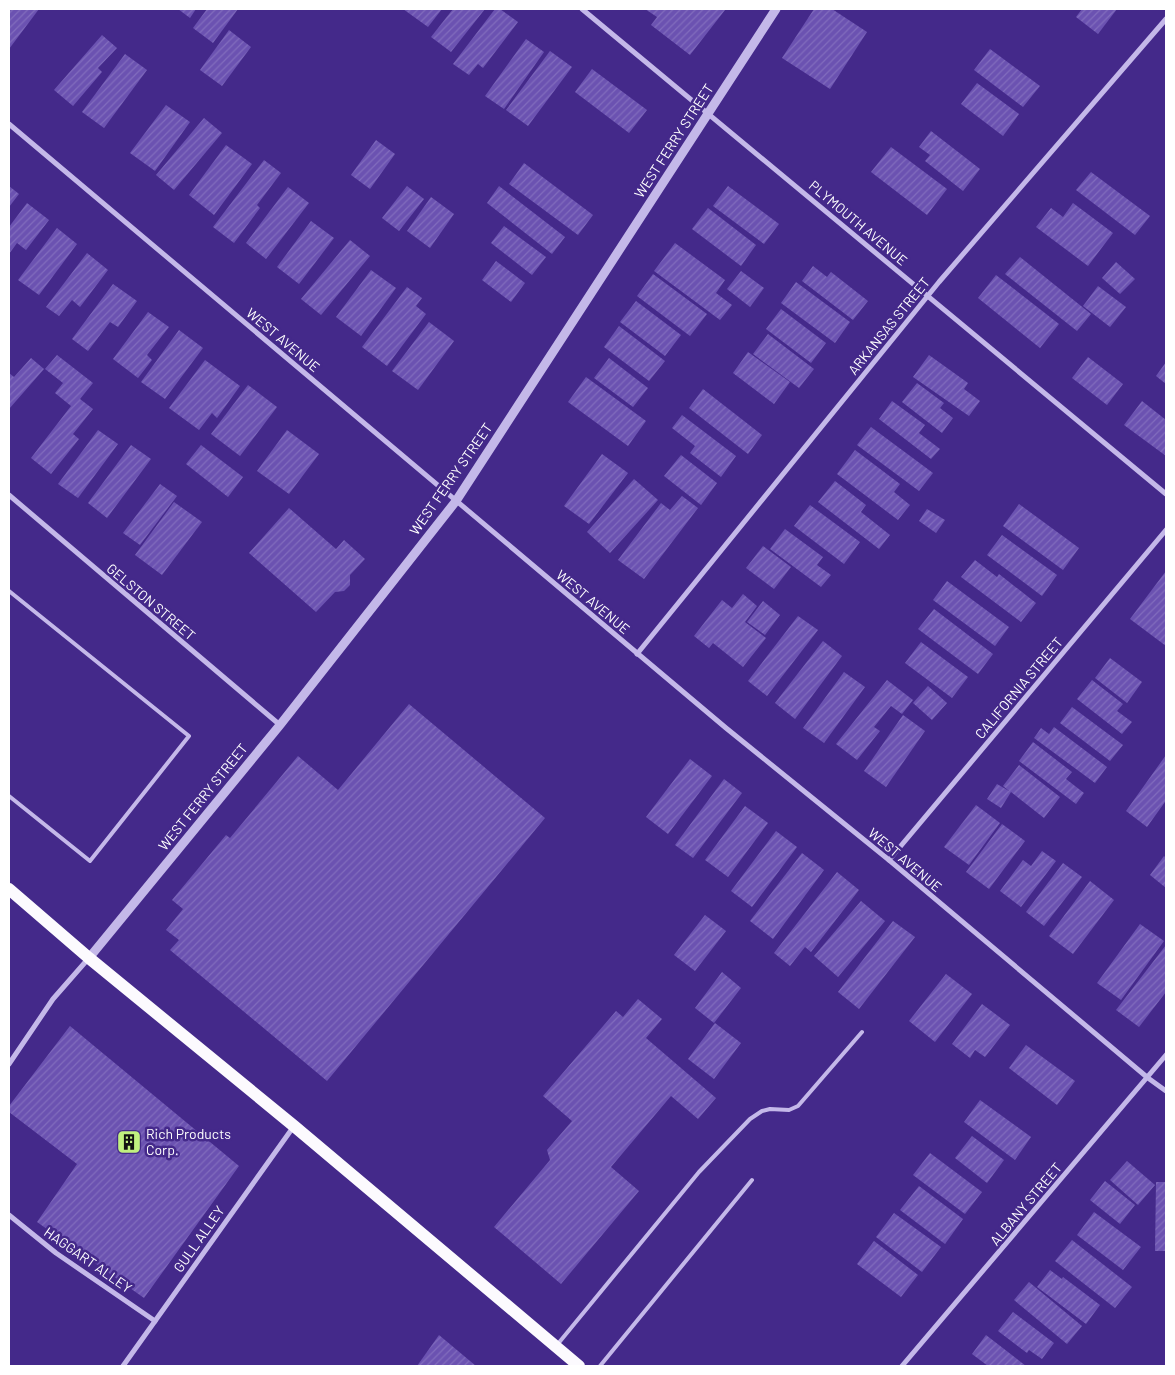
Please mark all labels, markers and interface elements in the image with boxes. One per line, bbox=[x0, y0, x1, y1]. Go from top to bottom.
street label: WEST FERRY STREET bbox=[630, 80, 717, 201]
street label: PLYMOUTH AVENUE bbox=[806, 177, 911, 269]
street label: ARKANSAS STREET bbox=[844, 274, 933, 378]
street label: WEST AVENUE bbox=[243, 304, 323, 375]
street label: WEST FERRY STREET bbox=[406, 419, 496, 538]
street label: GELSTON STREET bbox=[104, 560, 199, 644]
street label: WEST AVENUE bbox=[553, 566, 633, 637]
street label: CALIFORNIA STREET bbox=[971, 633, 1066, 742]
street label: WEST FERRY STREET bbox=[154, 740, 251, 854]
street label: WEST AVENUE bbox=[865, 824, 945, 895]
place label: Rich Products Corp. bbox=[146, 1125, 231, 1158]
building icon: Rich Products Corp. bbox=[116, 1129, 142, 1155]
street label: ALBANY STREET bbox=[986, 1159, 1065, 1249]
street label: GULL ALLEY bbox=[169, 1202, 228, 1275]
street label: HAGGART ALLEY bbox=[41, 1223, 136, 1296]

